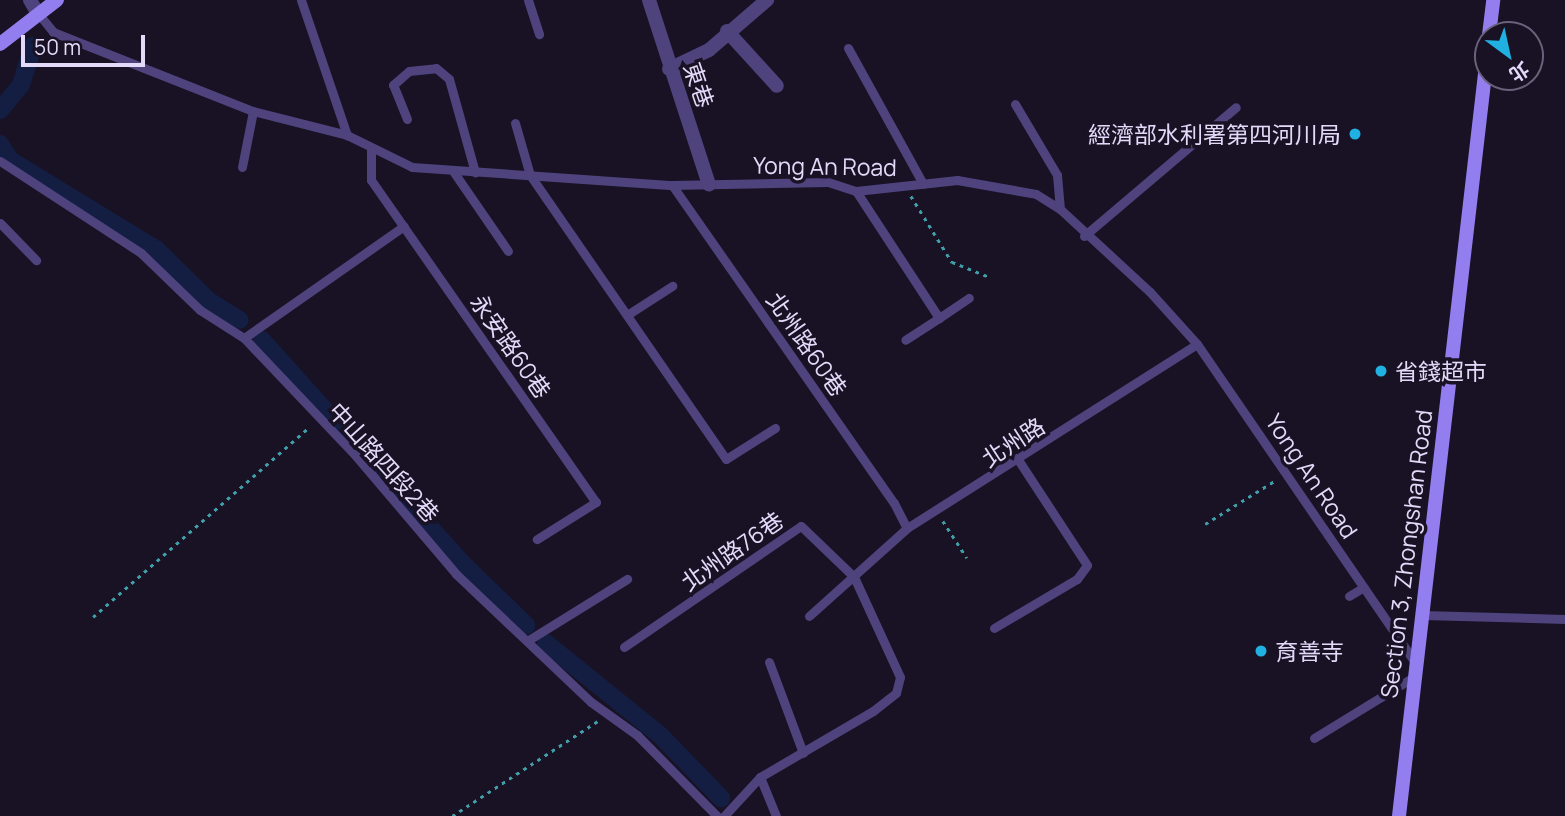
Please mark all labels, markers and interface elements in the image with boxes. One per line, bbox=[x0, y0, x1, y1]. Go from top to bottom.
scale bar bbox=[24, 21, 149, 65]
north arrow bbox=[1474, 21, 1544, 91]
text: 50 m bbox=[34, 33, 81, 61]
text: 北 bbox=[1504, 56, 1534, 88]
street label: 東巷 bbox=[678, 59, 720, 111]
place label: 經濟部水利署第四河川局 bbox=[1088, 120, 1341, 148]
marker: 經濟部水利署第四河川局 bbox=[1347, 126, 1363, 142]
street label: Yong An Road bbox=[753, 151, 897, 181]
street label: 北州路60巷 bbox=[761, 287, 853, 401]
street label: 永安路60巷 bbox=[465, 289, 557, 403]
place label: 省錢超市 bbox=[1395, 357, 1487, 385]
marker: 省錢超市 bbox=[1373, 363, 1389, 379]
street label: 中山路四段2巷 bbox=[323, 397, 445, 527]
street label: Section 3, Zhongshan Road bbox=[1375, 408, 1437, 700]
street label: Yong An Road bbox=[1260, 409, 1364, 543]
street label: 北州路 bbox=[977, 412, 1049, 472]
street label: 北州路76巷 bbox=[676, 506, 788, 596]
place label: 育善寺 bbox=[1275, 637, 1344, 665]
marker: 育善寺 bbox=[1253, 643, 1269, 659]

